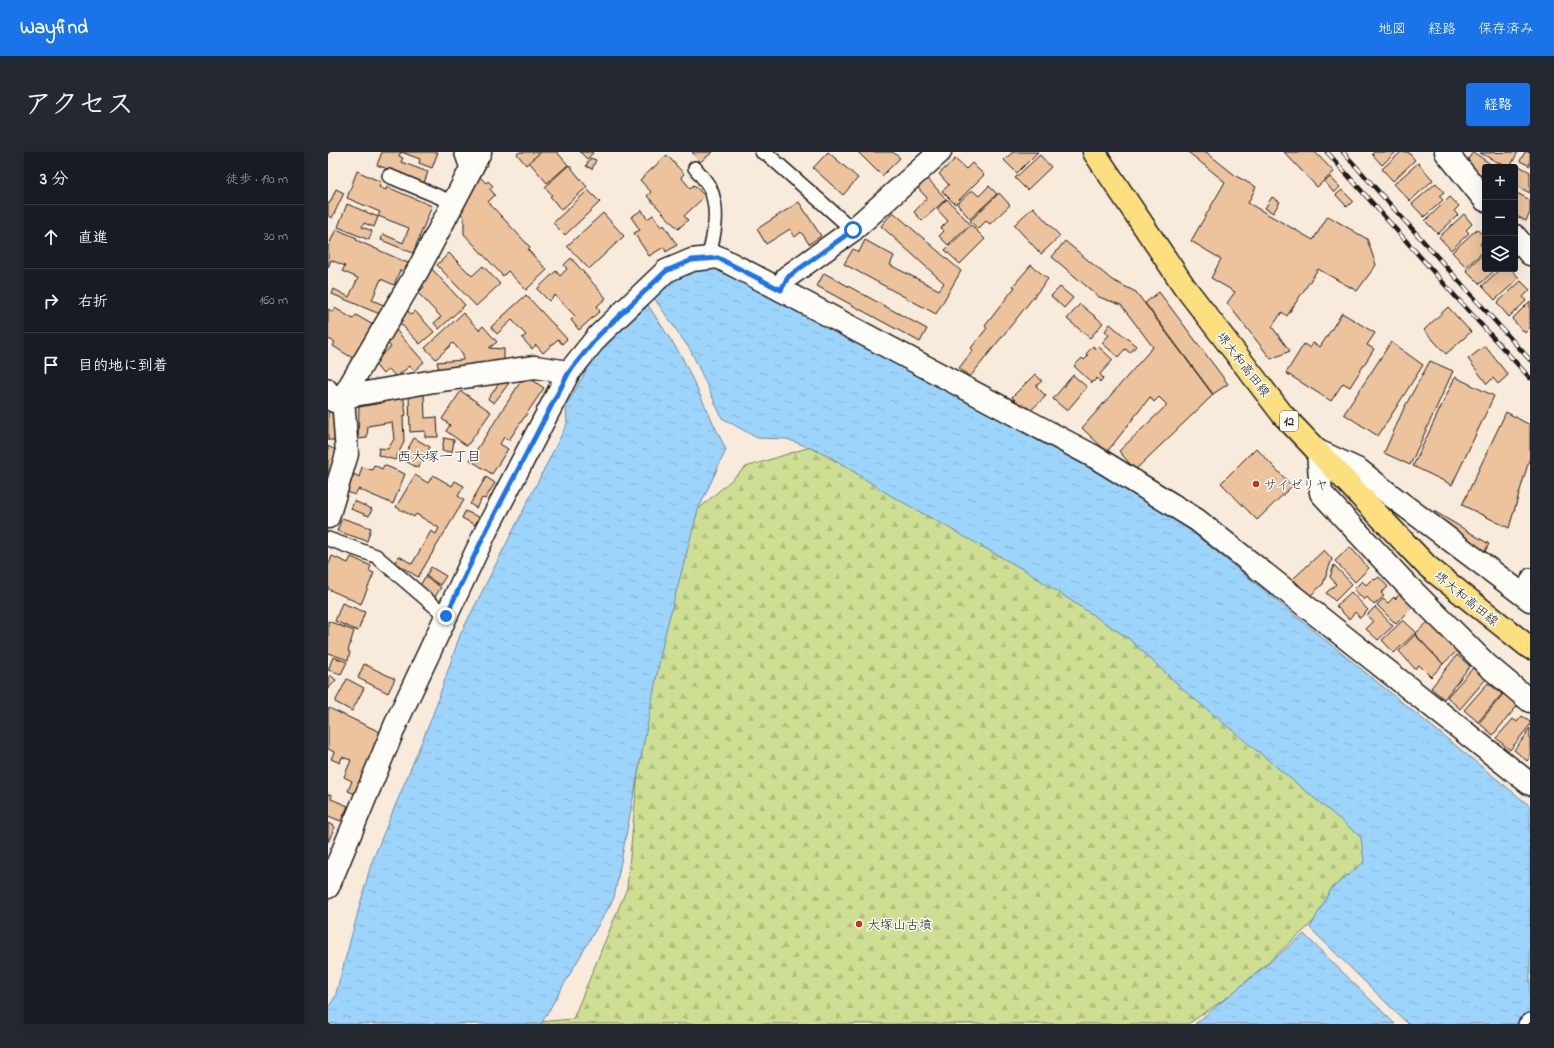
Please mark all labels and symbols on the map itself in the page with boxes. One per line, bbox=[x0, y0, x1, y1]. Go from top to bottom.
route start bbox=[844, 221, 862, 239]
street label: 堺大和高田線 bbox=[1211, 328, 1275, 402]
road number: 12 bbox=[1280, 411, 1298, 431]
district label: 西大塚一丁目 bbox=[397, 447, 481, 468]
place label: サイゼリヤ bbox=[1264, 476, 1328, 495]
marker: サイゼリヤ bbox=[1251, 479, 1261, 489]
street label: 堺大和高田線 bbox=[1430, 567, 1503, 632]
route end bbox=[437, 607, 455, 625]
place label: 大塚山古墳 bbox=[867, 916, 932, 935]
marker: 大塚山古墳 bbox=[854, 919, 864, 929]

